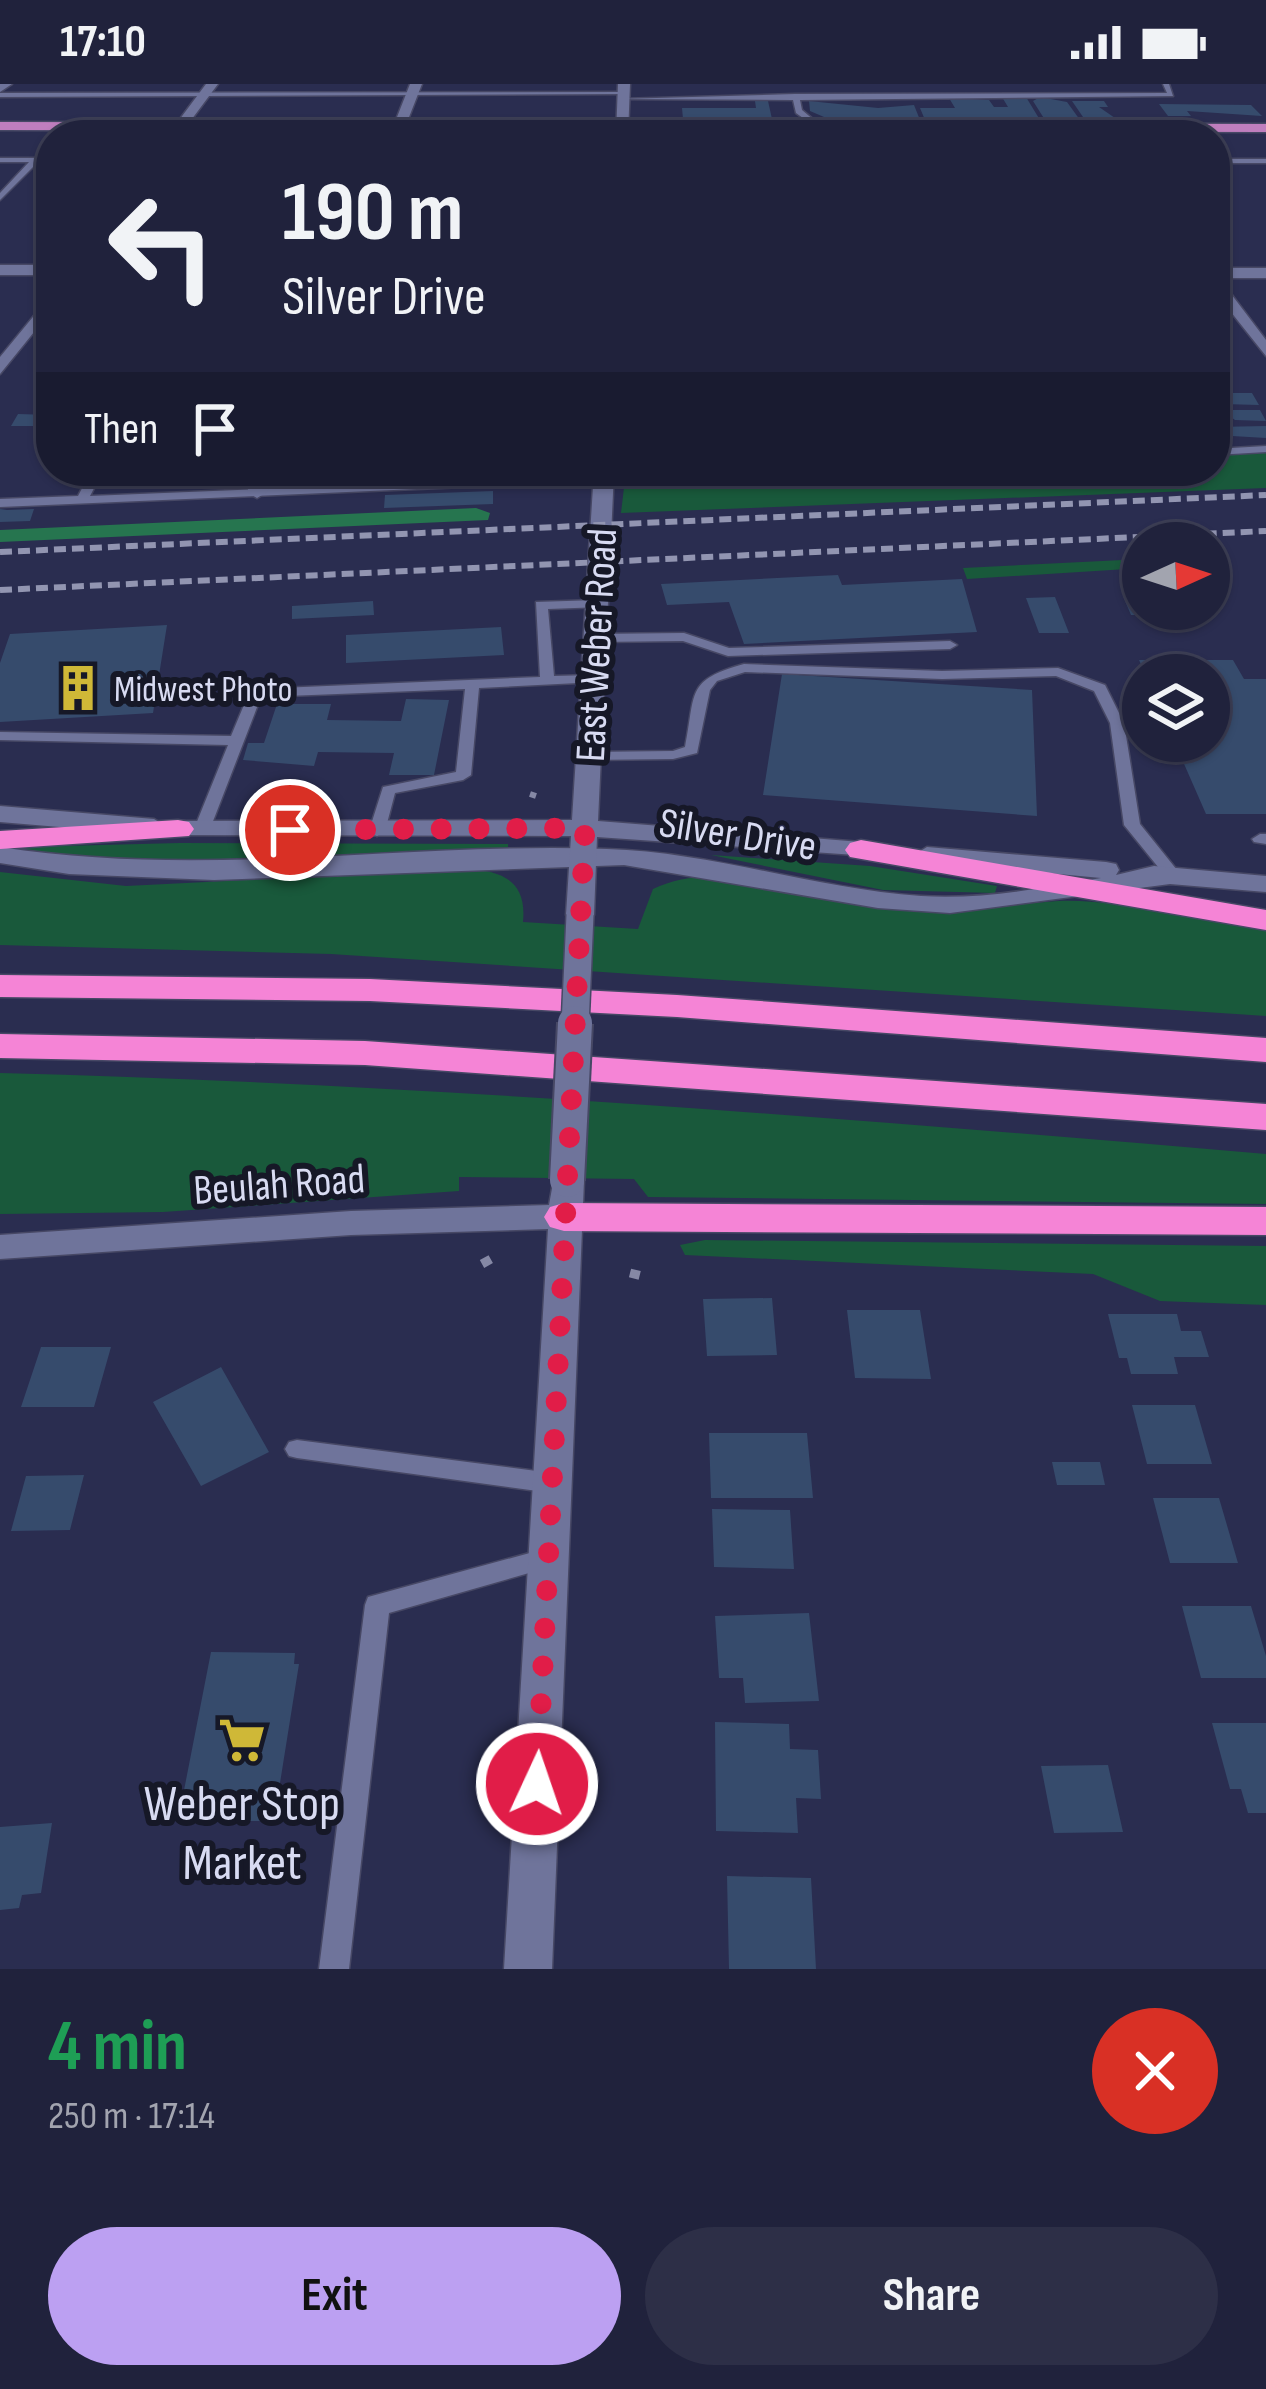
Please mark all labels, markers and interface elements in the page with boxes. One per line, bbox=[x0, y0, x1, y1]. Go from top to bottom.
text: 17:10 bbox=[60, 15, 146, 70]
text: 190 m bbox=[282, 163, 464, 264]
icon: left bbox=[84, 168, 240, 324]
text: Silver Drive bbox=[282, 265, 486, 330]
icon: arrive bbox=[182, 396, 248, 462]
text: Then bbox=[84, 402, 158, 457]
north arrow bbox=[1122, 522, 1230, 630]
map controls bbox=[1122, 522, 1230, 762]
street label: East Weber Road bbox=[566, 527, 629, 763]
button: layers bbox=[1122, 654, 1230, 762]
building icon: Midwest Photo bbox=[53, 663, 103, 713]
place label: Midwest Photo bbox=[114, 669, 292, 712]
pin bbox=[239, 779, 341, 881]
icon: arrive bbox=[257, 797, 323, 863]
street label: Silver Drive bbox=[655, 798, 820, 873]
street label: Beulah Road bbox=[192, 1154, 367, 1217]
supermarket icon: Weber Stop Market bbox=[217, 1715, 267, 1765]
position arrow bbox=[474, 1721, 600, 1847]
place label: Weber Stop Market bbox=[144, 1774, 340, 1894]
text: 4 min bbox=[48, 2004, 187, 2091]
button: close bbox=[1092, 2008, 1218, 2134]
text: 250 m · 17:14 bbox=[48, 2093, 215, 2140]
button: Exit bbox=[48, 2227, 621, 2365]
button: Share bbox=[645, 2227, 1218, 2365]

